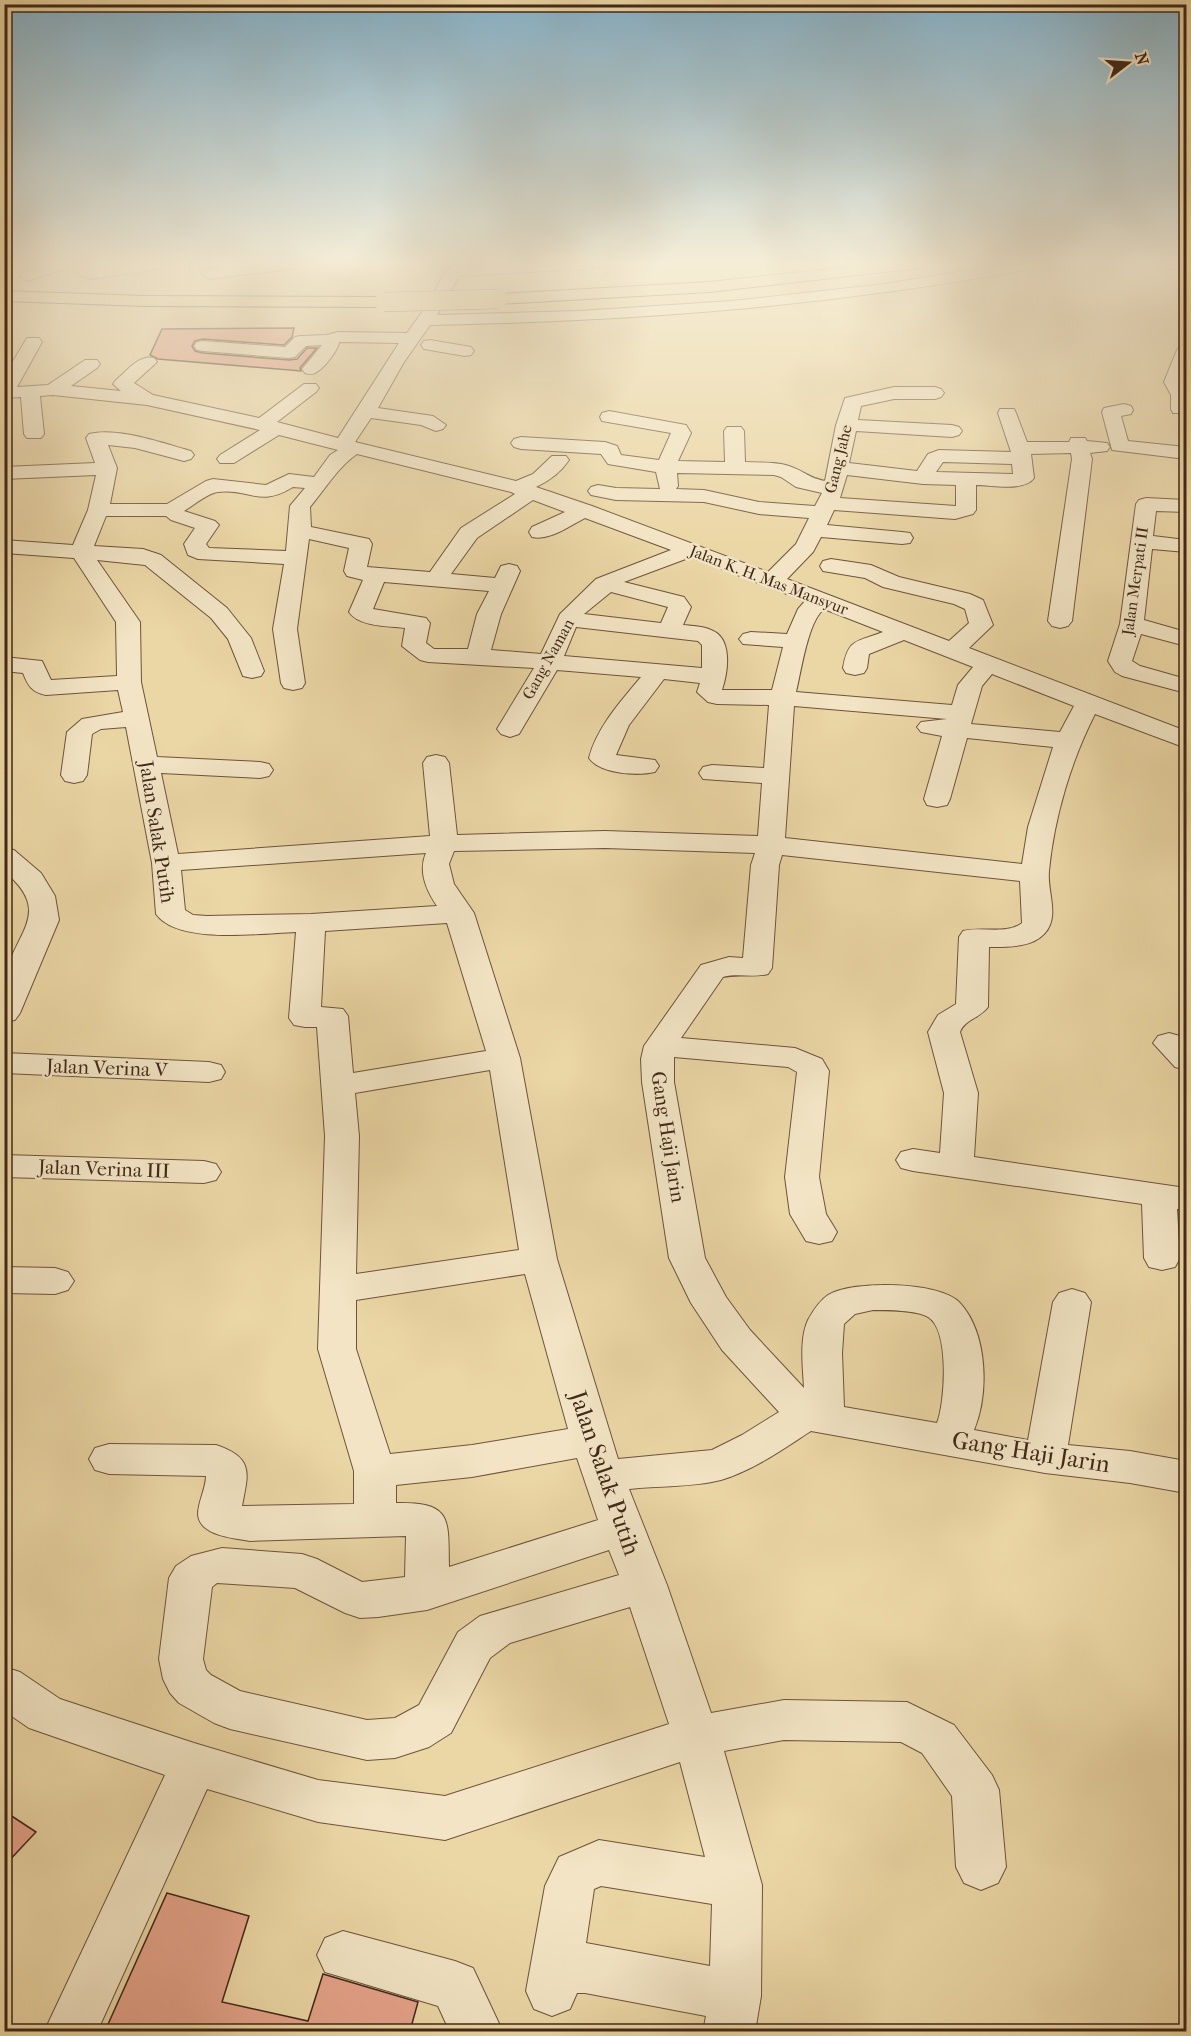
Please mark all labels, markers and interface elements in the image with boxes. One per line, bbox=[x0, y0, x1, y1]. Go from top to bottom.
north arrow bbox=[1098, 33, 1158, 93]
text: N bbox=[1131, 50, 1153, 68]
street label: Gang Jahe bbox=[820, 423, 856, 495]
street label: Jalan Merpati II bbox=[1118, 525, 1152, 639]
street label: Jalan K. H. Mas Mansyur bbox=[685, 540, 851, 619]
street label: Gang Naman bbox=[518, 615, 578, 703]
street label: Jalan Salak Putih bbox=[134, 757, 180, 905]
street label: Jalan Verina V bbox=[44, 1054, 169, 1082]
street label: Gang Haji Jarin bbox=[646, 1070, 690, 1205]
street label: Jalan Verina III bbox=[36, 1155, 170, 1183]
street label: Jalan Salak Putih bbox=[563, 1385, 646, 1559]
street label: Gang Haji Jarin bbox=[950, 1426, 1112, 1478]

